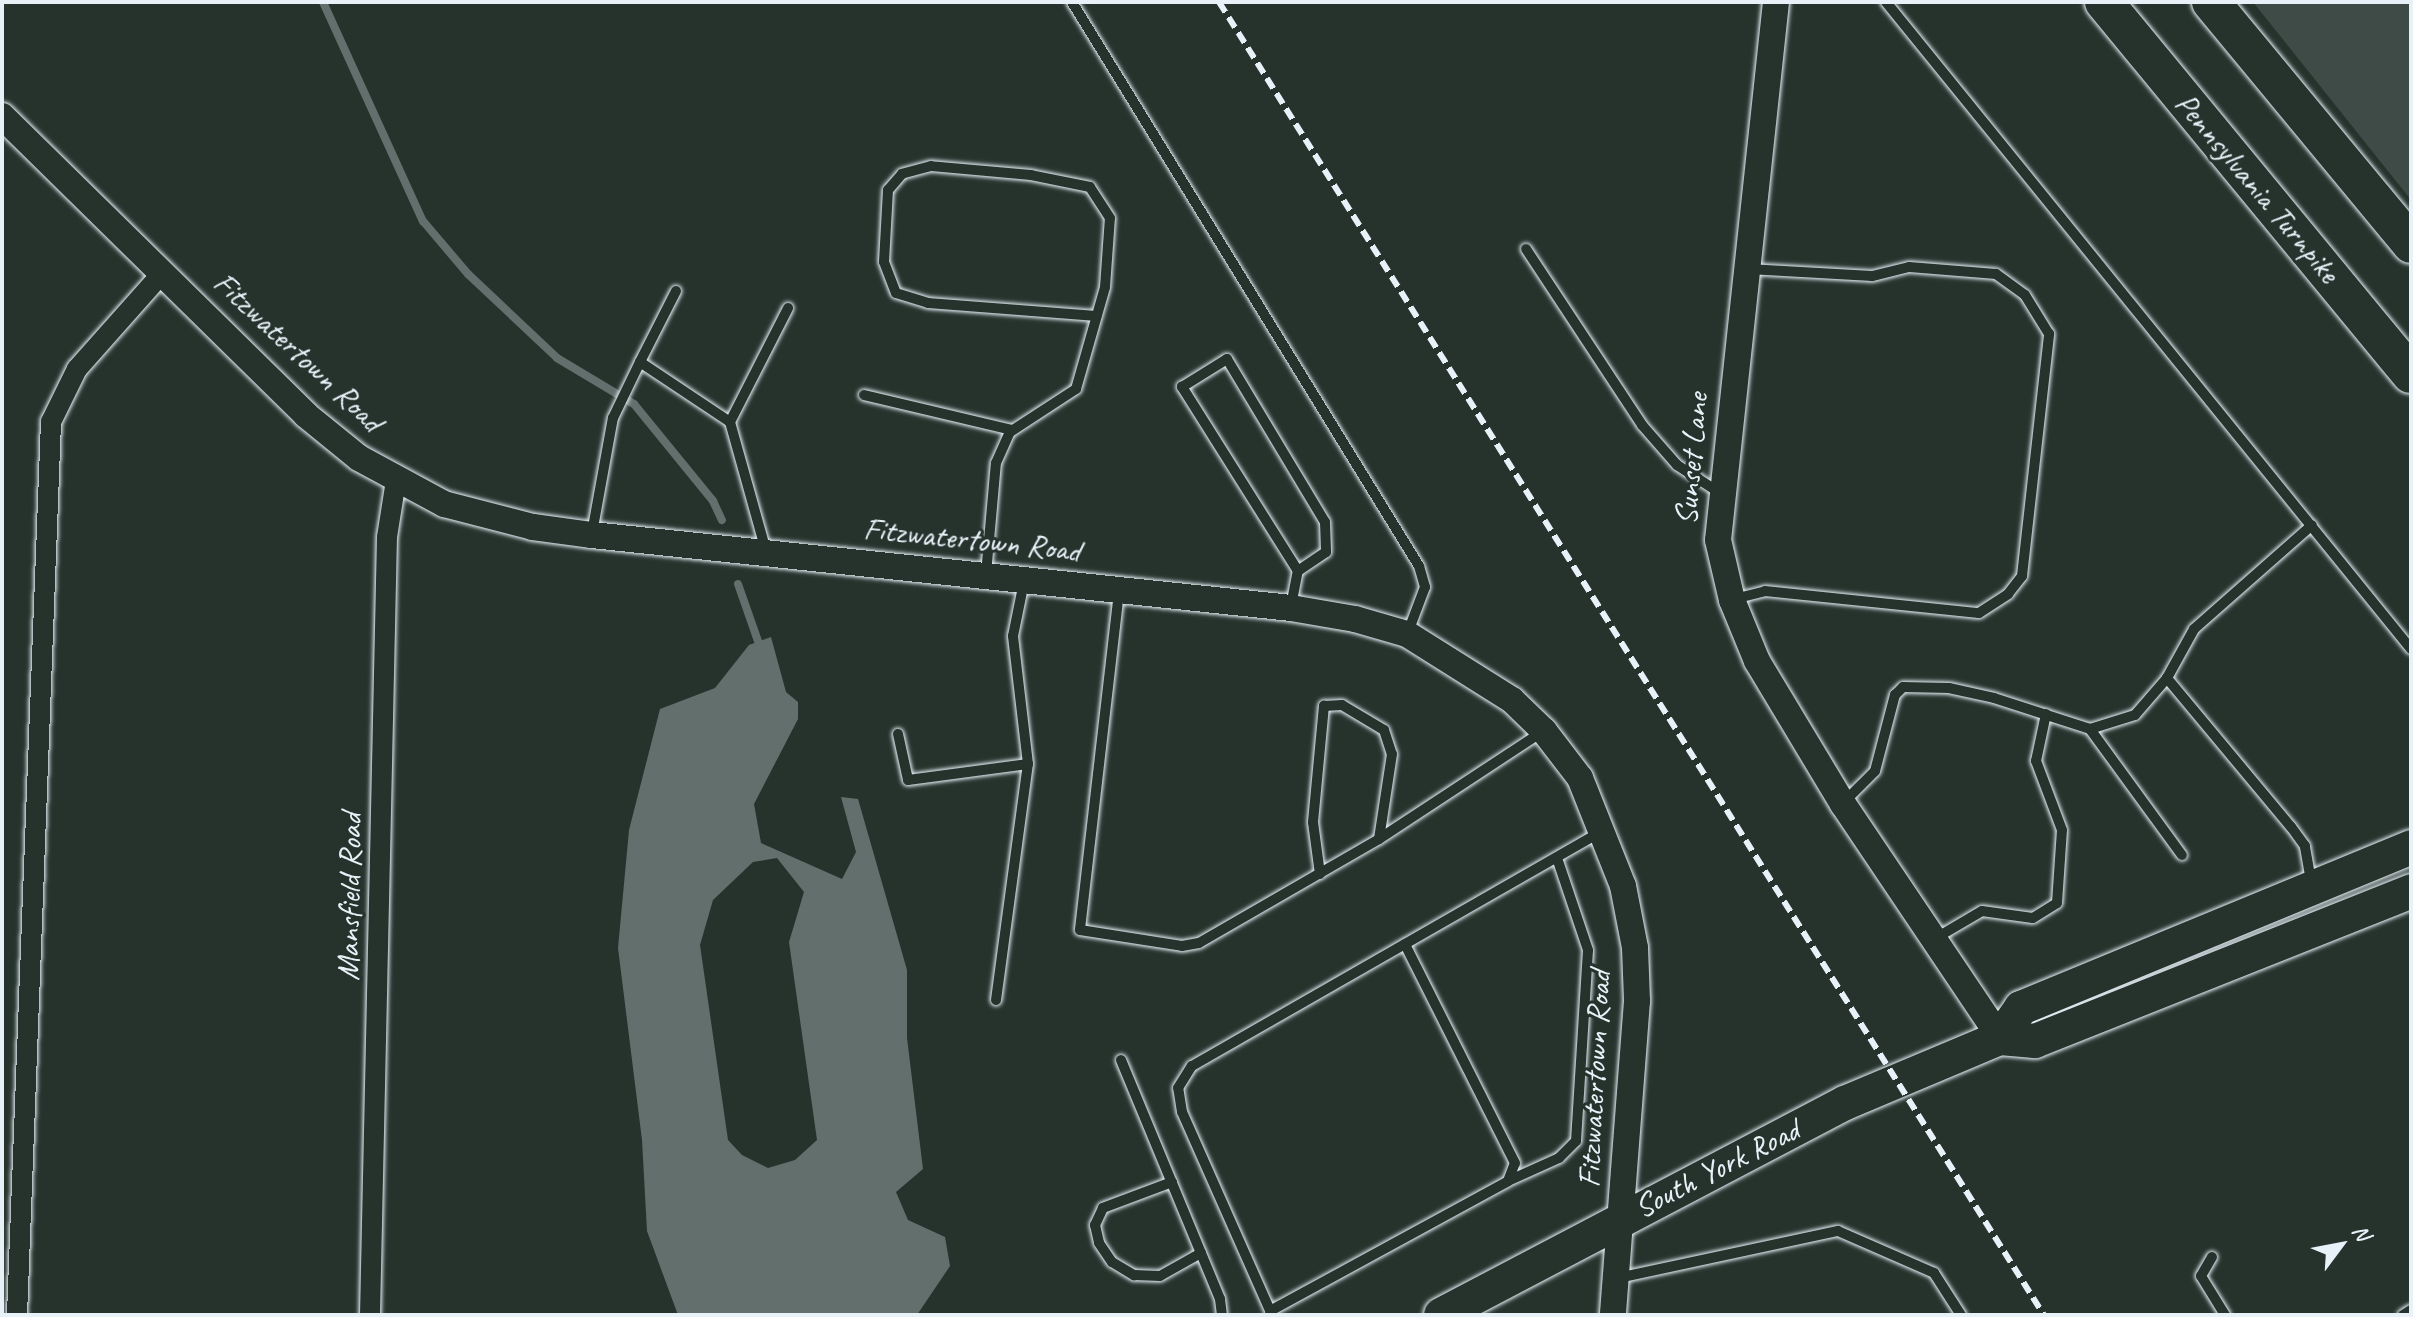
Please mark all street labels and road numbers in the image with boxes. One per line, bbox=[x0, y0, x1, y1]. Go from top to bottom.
street label: Pennsylvania Turnpike bbox=[2166, 85, 2348, 291]
street label: Fitzwatertown Road bbox=[205, 264, 391, 440]
street label: Sunset Lane bbox=[1667, 391, 1717, 527]
street label: Fitzwatertown Road bbox=[862, 510, 1082, 570]
street label: Mansfield Road bbox=[329, 813, 371, 981]
street label: Fitzwatertown Road bbox=[1570, 970, 1620, 1188]
street label: South York Road bbox=[1628, 1111, 1806, 1227]

